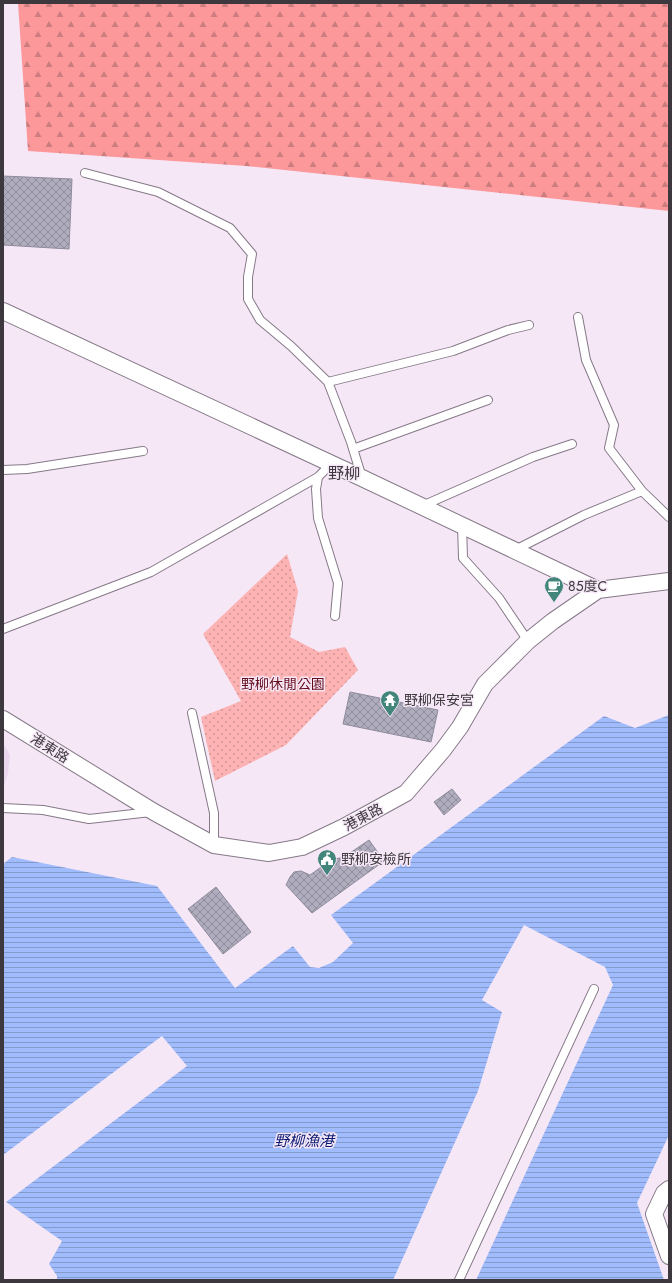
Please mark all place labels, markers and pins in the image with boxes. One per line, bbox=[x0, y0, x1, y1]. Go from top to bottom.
cafe icon: 85度C bbox=[543, 575, 565, 603]
place label: 85度C bbox=[568, 576, 607, 596]
temple icon: 野柳保安宮 bbox=[379, 689, 401, 717]
place label: 野柳保安宮 bbox=[404, 690, 474, 710]
public building icon: 野柳安檢所 bbox=[316, 848, 338, 876]
place label: 野柳安檢所 bbox=[341, 849, 411, 869]

